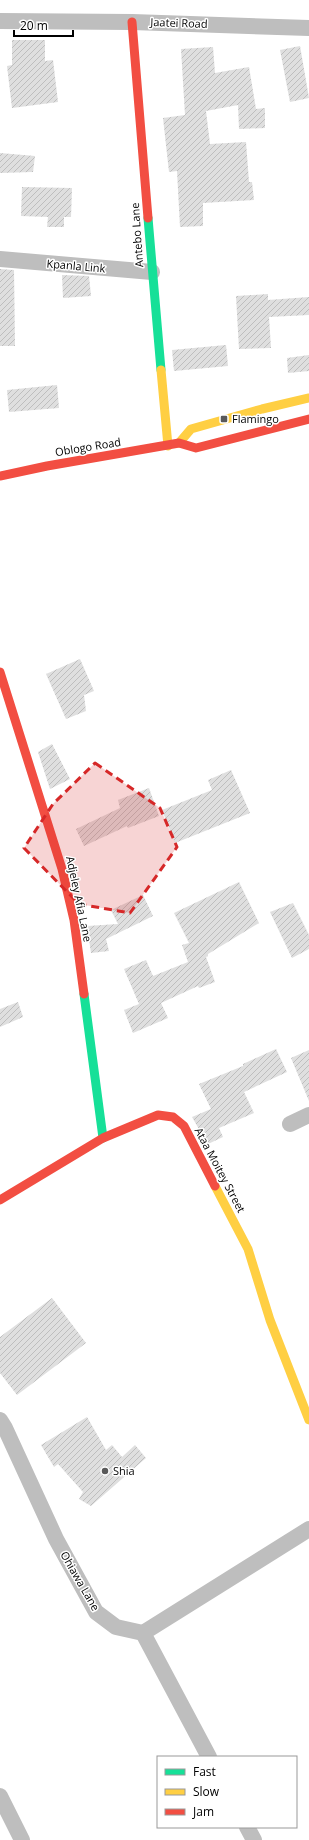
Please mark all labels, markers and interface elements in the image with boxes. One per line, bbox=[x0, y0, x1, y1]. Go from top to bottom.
scale bar bbox=[14, 12, 73, 38]
street label: Jaatei Road bbox=[149, 14, 208, 31]
text: 20 m bbox=[20, 17, 48, 34]
street label: Antebo Lane bbox=[127, 202, 146, 268]
street label: Kpanla Link bbox=[46, 255, 106, 276]
place label: Flamingo bbox=[232, 411, 279, 426]
marker: Flamingo bbox=[219, 414, 229, 424]
street label: Oblogo Road bbox=[54, 434, 122, 459]
street label: Adjeley Afia Lane bbox=[63, 855, 96, 943]
street label: Ataa Moitey Street bbox=[192, 1125, 249, 1215]
place label: Shia bbox=[113, 1463, 135, 1478]
marker: Shia bbox=[100, 1466, 110, 1476]
street label: Ohiawa Lane bbox=[57, 1548, 104, 1613]
legend bbox=[157, 1756, 297, 1828]
text: Fast bbox=[193, 1763, 216, 1780]
text: Slow bbox=[193, 1783, 220, 1800]
text: Jam bbox=[192, 1803, 214, 1820]

